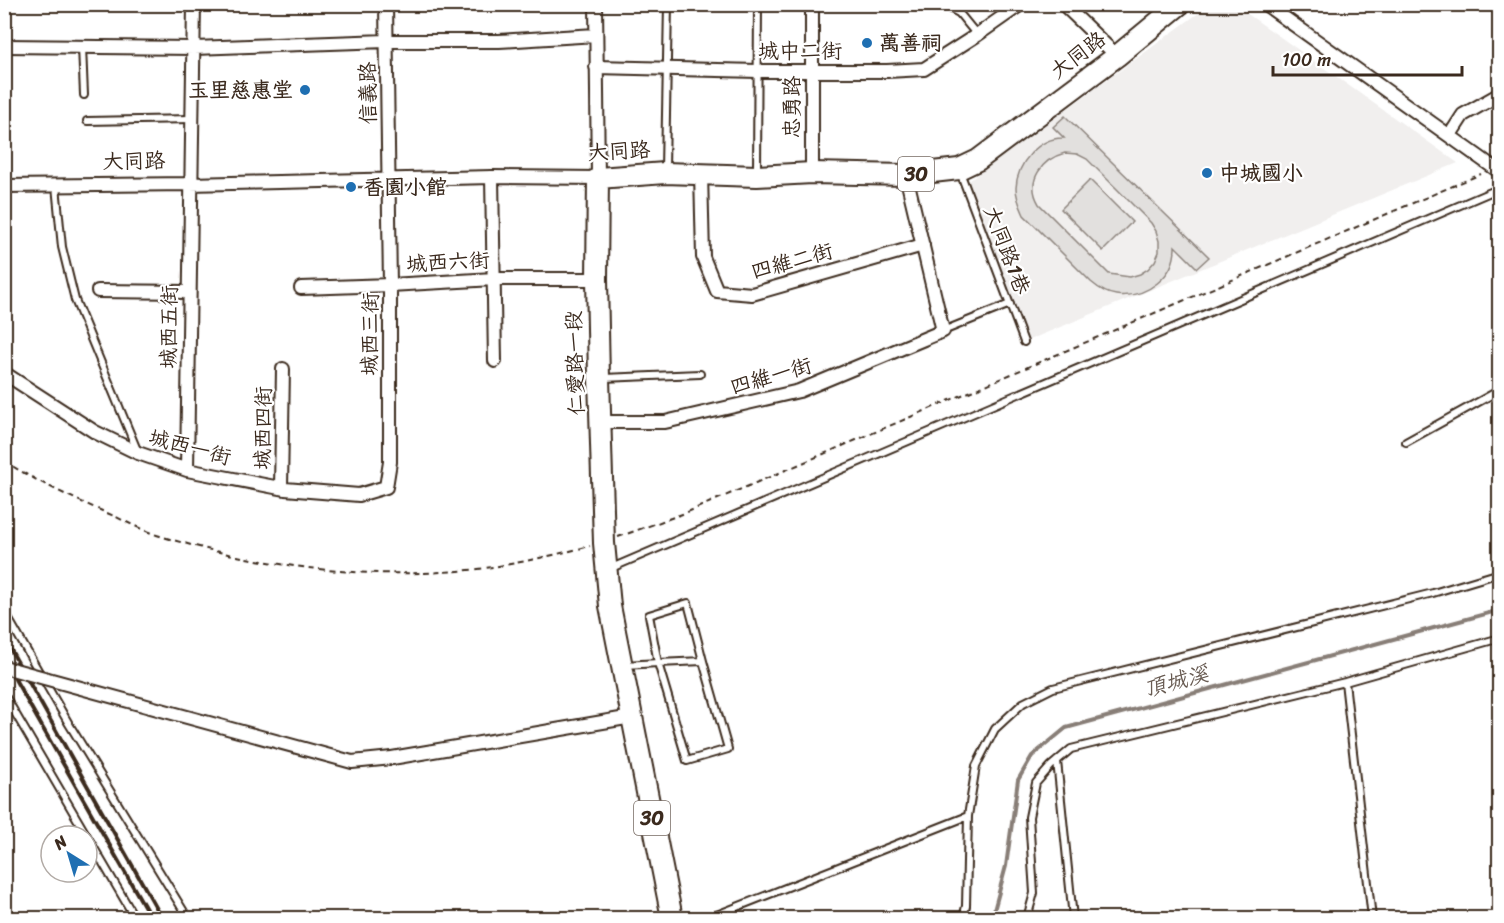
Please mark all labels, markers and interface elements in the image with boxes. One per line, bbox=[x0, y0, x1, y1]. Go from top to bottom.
street label: 大同路 bbox=[1041, 21, 1115, 89]
place label: 萬善祠 bbox=[879, 24, 942, 62]
street label: 城中二街 bbox=[758, 32, 842, 70]
marker: 萬善祠 bbox=[860, 36, 874, 50]
scale bar bbox=[1273, 39, 1462, 77]
text: 100 m bbox=[1282, 44, 1331, 76]
street label: 信義路 bbox=[348, 61, 388, 125]
place label: 玉里慈惠堂 bbox=[188, 71, 293, 109]
street label: 忠勇路 bbox=[773, 76, 811, 139]
marker: 玉里慈惠堂 bbox=[298, 83, 312, 97]
street label: 大同路 bbox=[587, 130, 651, 172]
street label: 大同路 bbox=[102, 141, 166, 181]
place label: 中城國小 bbox=[1219, 154, 1303, 192]
road number: 30 bbox=[898, 157, 934, 191]
marker: 中城國小 bbox=[1200, 166, 1214, 180]
place label: 香園小館 bbox=[363, 168, 447, 206]
marker: 香園小館 bbox=[344, 180, 358, 194]
street label: 大同路1巷 bbox=[973, 200, 1041, 300]
street label: 四維二街 bbox=[747, 232, 837, 290]
street label: 城西六街 bbox=[405, 241, 491, 283]
street label: 城西五街 bbox=[149, 285, 189, 369]
street label: 城西三街 bbox=[350, 292, 390, 376]
street label: 仁愛路一段 bbox=[554, 310, 596, 416]
street label: 四維一街 bbox=[725, 346, 817, 406]
street label: 城西四街 bbox=[243, 386, 283, 470]
street label: 城西一街 bbox=[145, 418, 235, 476]
water label: 頂城溪 bbox=[1139, 653, 1214, 708]
road number: 30 bbox=[634, 801, 670, 835]
north arrow bbox=[39, 824, 99, 884]
text: N bbox=[46, 827, 74, 858]

